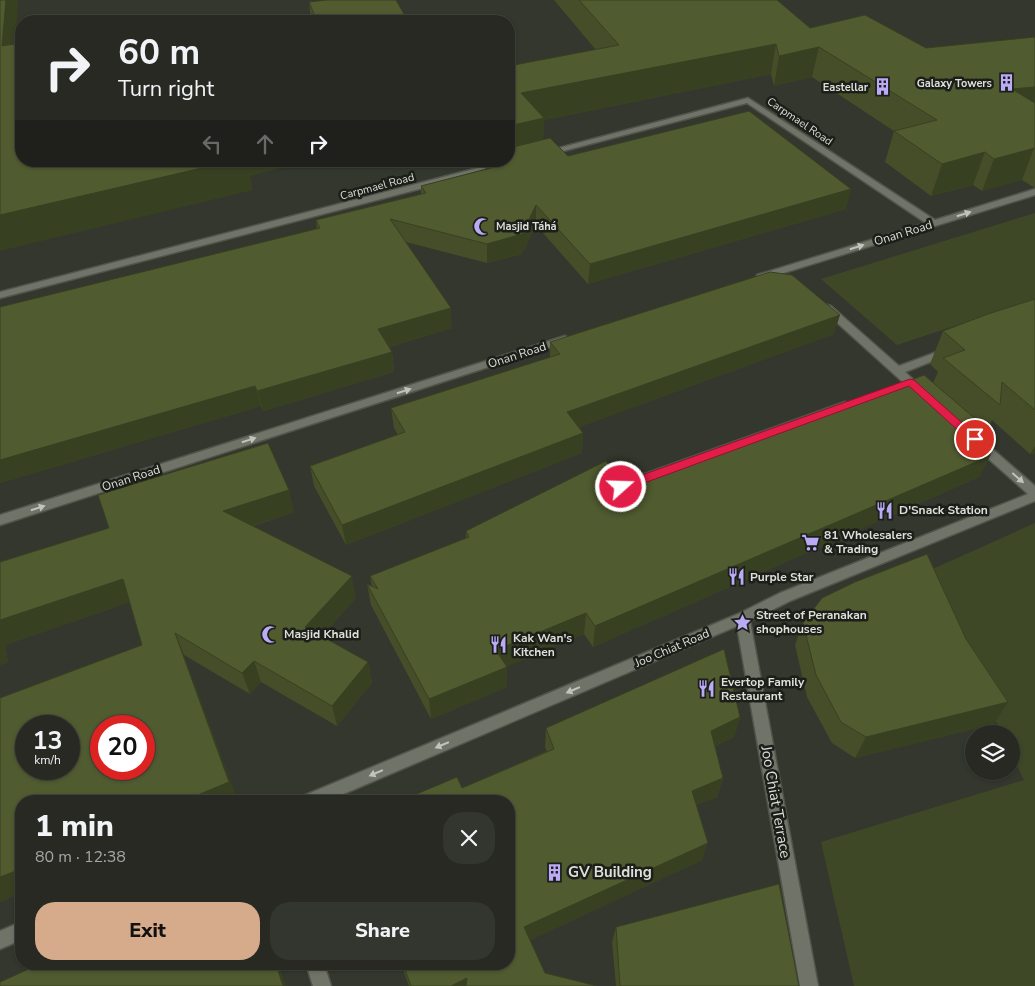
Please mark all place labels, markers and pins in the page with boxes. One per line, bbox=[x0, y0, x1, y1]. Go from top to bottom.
building icon: Galaxy Towers bbox=[996, 73, 1016, 93]
place label: Galaxy Towers bbox=[917, 76, 992, 91]
building icon: Eastellar bbox=[872, 77, 892, 97]
place label: Eastellar bbox=[823, 80, 869, 95]
mosque icon: Masjid Táhá bbox=[472, 216, 492, 236]
place label: Masjid Táhá bbox=[496, 219, 557, 234]
pin bbox=[954, 418, 996, 460]
restaurant icon: D'Snack Station bbox=[875, 500, 895, 520]
place label: D'Snack Station bbox=[899, 502, 988, 518]
place label: 81 Wholesalers & Trading bbox=[824, 527, 913, 557]
supermarket icon: 81 Wholesalers & Trading bbox=[800, 532, 820, 552]
restaurant icon: Purple Star bbox=[726, 567, 746, 587]
place label: Purple Star bbox=[750, 569, 814, 585]
place label: Street of Peranakan shophouses bbox=[756, 607, 867, 637]
place icon: Street of Peranakan shophouses bbox=[732, 612, 752, 632]
mosque icon: Masjid Khalid bbox=[260, 624, 280, 644]
place label: Masjid Khalid bbox=[284, 626, 359, 642]
place label: Kak Wan's Kitchen bbox=[513, 630, 572, 660]
restaurant icon: Kak Wan's Kitchen bbox=[489, 635, 509, 655]
place label: Evertop Family Restaurant bbox=[721, 674, 805, 704]
restaurant icon: Evertop Family Restaurant bbox=[697, 679, 717, 699]
building icon: GV Building bbox=[544, 862, 564, 882]
place label: GV Building bbox=[568, 862, 652, 882]

